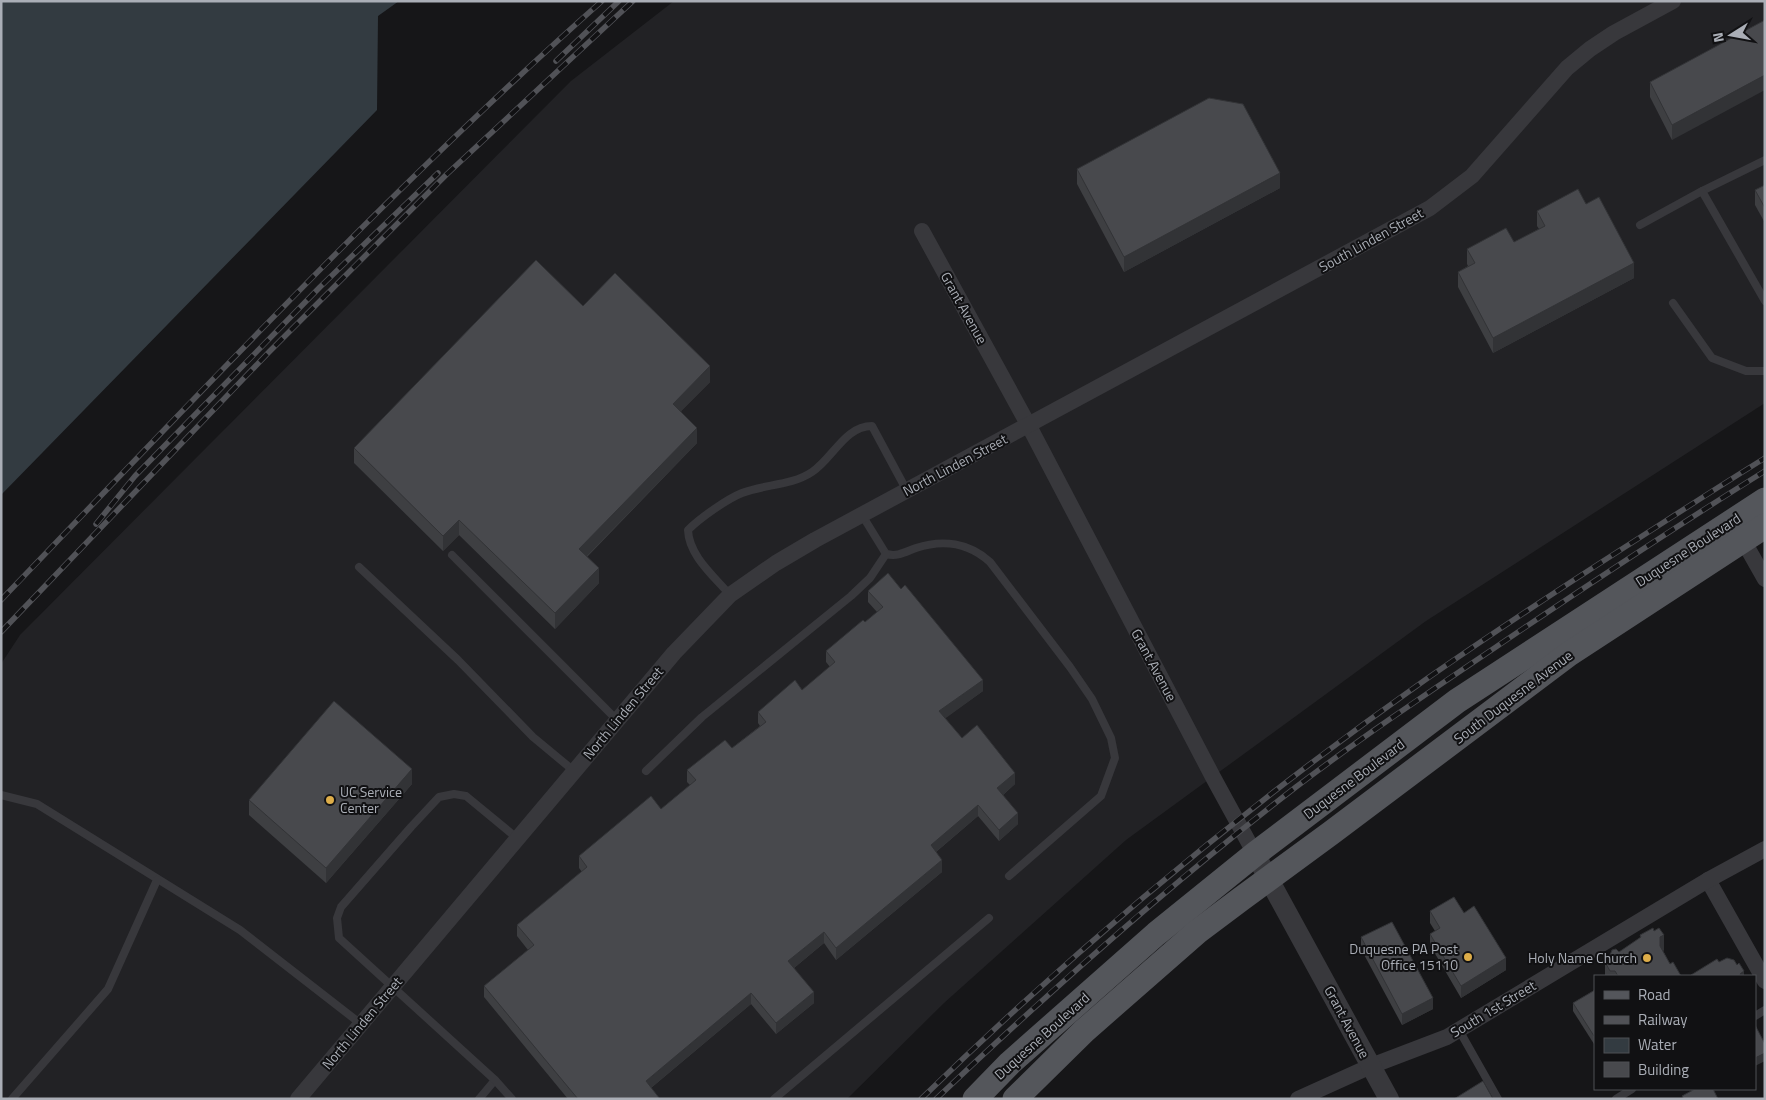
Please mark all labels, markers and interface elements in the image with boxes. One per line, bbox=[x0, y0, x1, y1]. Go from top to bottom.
north arrow bbox=[1706, 10, 1756, 60]
text: N bbox=[1707, 31, 1729, 44]
street label: South Linden Street bbox=[1315, 202, 1427, 277]
street label: Grant Avenue bbox=[936, 268, 993, 348]
street label: North Linden Street bbox=[899, 428, 1011, 501]
street label: Duquesne Boulevard bbox=[1631, 508, 1745, 592]
street label: Grant Avenue bbox=[1126, 625, 1182, 705]
street label: South Duquesne Avenue bbox=[1449, 645, 1577, 748]
street label: North Linden Street bbox=[577, 662, 668, 764]
street label: Duquesne Boulevard bbox=[1299, 734, 1409, 824]
place label: UC Service Center bbox=[340, 781, 402, 818]
marker: UC Service Center bbox=[324, 794, 336, 806]
place label: Duquesne PA Post Office 15110 bbox=[1349, 938, 1458, 975]
place label: Holy Name Church bbox=[1528, 947, 1637, 968]
marker: Duquesne PA Post Office 15110 bbox=[1462, 951, 1474, 963]
marker: Holy Name Church bbox=[1641, 952, 1653, 964]
street label: North Linden Street bbox=[316, 972, 407, 1074]
street label: South 1st Street bbox=[1446, 975, 1540, 1042]
legend bbox=[1594, 975, 1756, 1090]
street label: Grant Avenue bbox=[1319, 982, 1375, 1062]
text: Road bbox=[1638, 983, 1670, 1006]
street label: Duquesne Boulevard bbox=[989, 987, 1094, 1084]
text: Railway bbox=[1638, 1008, 1688, 1031]
text: Water bbox=[1638, 1033, 1677, 1056]
text: Building bbox=[1638, 1058, 1689, 1081]

